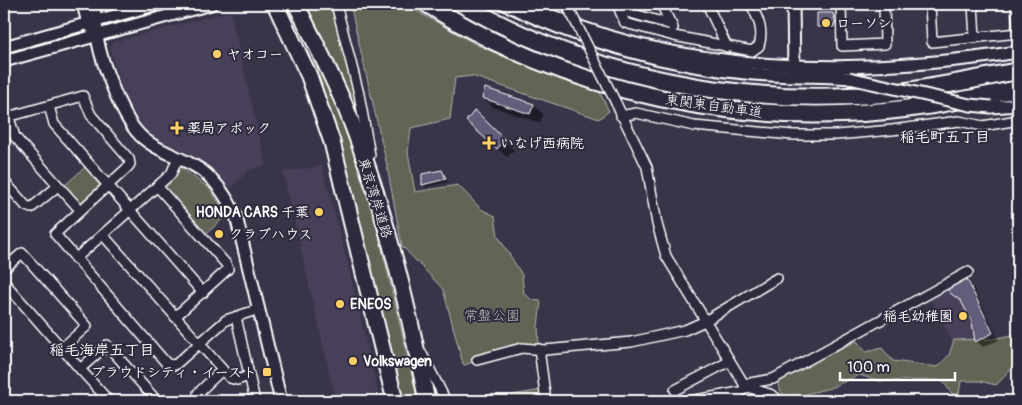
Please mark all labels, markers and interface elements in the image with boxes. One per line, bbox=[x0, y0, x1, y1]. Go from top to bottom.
place label: ローソン bbox=[836, 15, 892, 32]
marker: ローソン bbox=[820, 17, 832, 29]
place label: ヤオコー bbox=[227, 46, 283, 63]
marker: ヤオコー bbox=[211, 48, 223, 60]
street label: 東関東自動車道 bbox=[664, 91, 764, 121]
place label: 薬局アポック bbox=[187, 120, 271, 137]
marker: 薬局アポック bbox=[171, 122, 183, 134]
district label: 稲毛町五丁目 bbox=[900, 128, 990, 147]
place label: いなげ西病院 bbox=[500, 135, 584, 152]
marker: いなげ西病院 bbox=[482, 136, 496, 150]
street label: 東京湾岸道路 bbox=[355, 155, 395, 241]
place label: HONDA CARS 千葉 bbox=[196, 204, 309, 221]
marker: HONDA CARS 千葉 bbox=[313, 206, 325, 218]
place label: クラブハウス bbox=[229, 226, 312, 243]
marker: クラブハウス bbox=[213, 228, 225, 240]
place label: ENEOS bbox=[350, 296, 391, 313]
marker: ENEOS bbox=[334, 298, 346, 310]
park label: 常盤公園 bbox=[464, 307, 520, 324]
place label: 稲毛幼稚園 bbox=[883, 308, 953, 325]
marker: 稲毛幼稚園 bbox=[957, 310, 969, 322]
district label: 稲毛海岸五丁目 bbox=[49, 341, 155, 360]
scale bar bbox=[840, 350, 954, 382]
place label: Volkswagen bbox=[363, 353, 432, 370]
marker: Volkswagen bbox=[347, 355, 359, 367]
text: 100 m bbox=[847, 358, 890, 377]
place label: プラウドシティ・イースト bbox=[91, 364, 257, 381]
marker: プラウドシティ・イースト bbox=[261, 366, 273, 378]

